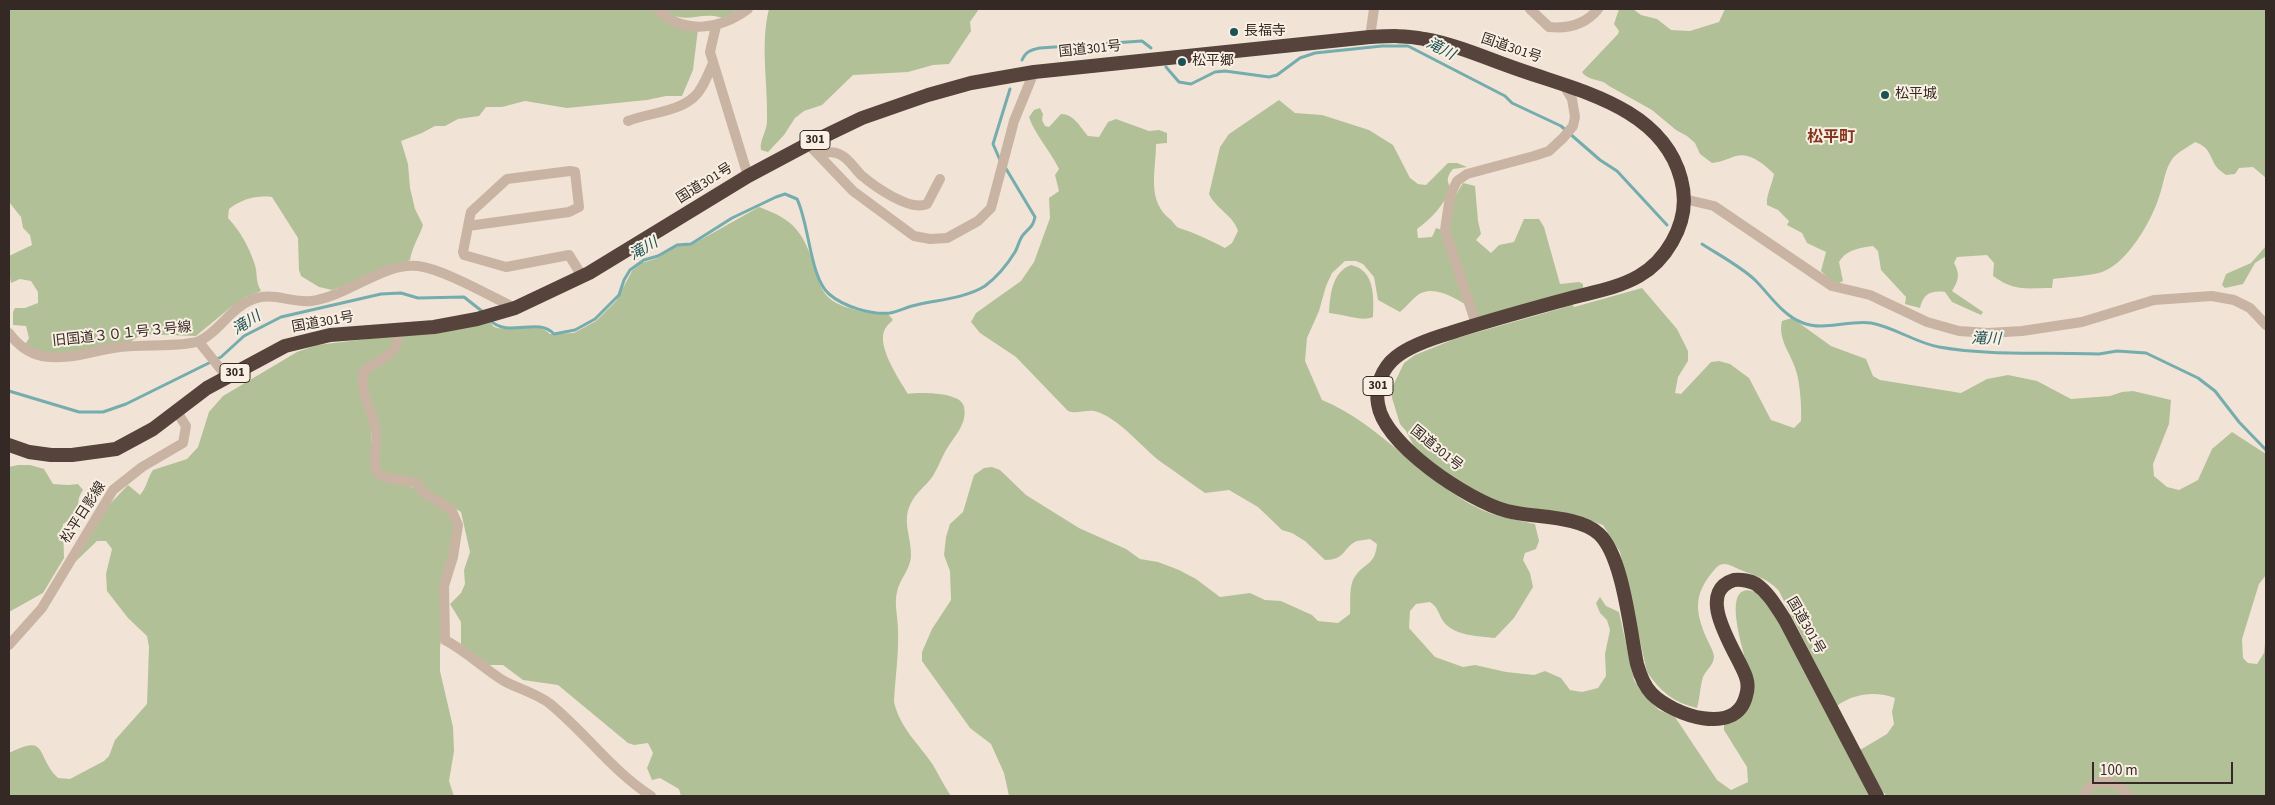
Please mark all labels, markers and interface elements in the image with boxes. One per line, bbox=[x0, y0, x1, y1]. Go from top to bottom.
place label: 長福寺 bbox=[1244, 24, 1286, 40]
marker: 長福寺 bbox=[1228, 26, 1240, 38]
street label: 国道301号 bbox=[1479, 31, 1543, 67]
water label: 滝川 bbox=[1423, 35, 1457, 65]
street label: 国道301号 bbox=[1058, 38, 1122, 62]
place label: 松平郷 bbox=[1192, 54, 1234, 70]
marker: 松平郷 bbox=[1176, 56, 1188, 68]
place label: 松平城 bbox=[1895, 87, 1937, 103]
marker: 松平城 bbox=[1879, 89, 1891, 101]
district label: 松平町 bbox=[1807, 128, 1855, 148]
road number: 301 bbox=[800, 130, 830, 150]
street label: 国道301号 bbox=[674, 160, 736, 208]
water label: 滝川 bbox=[627, 235, 661, 265]
water label: 滝川 bbox=[230, 308, 264, 340]
street label: 国道301号 bbox=[291, 309, 355, 337]
street label: 旧国道３０１号３号線 bbox=[52, 319, 192, 351]
water label: 滝川 bbox=[1971, 331, 2001, 349]
road number: 301 bbox=[220, 363, 250, 382]
road number: 301 bbox=[1363, 376, 1393, 396]
street label: 国道301号 bbox=[1406, 423, 1466, 475]
street label: 松平日影線 bbox=[58, 479, 110, 547]
street label: 国道301号 bbox=[1782, 595, 1828, 657]
scale bar bbox=[2095, 752, 2236, 784]
text: 100 m bbox=[2100, 760, 2138, 781]

